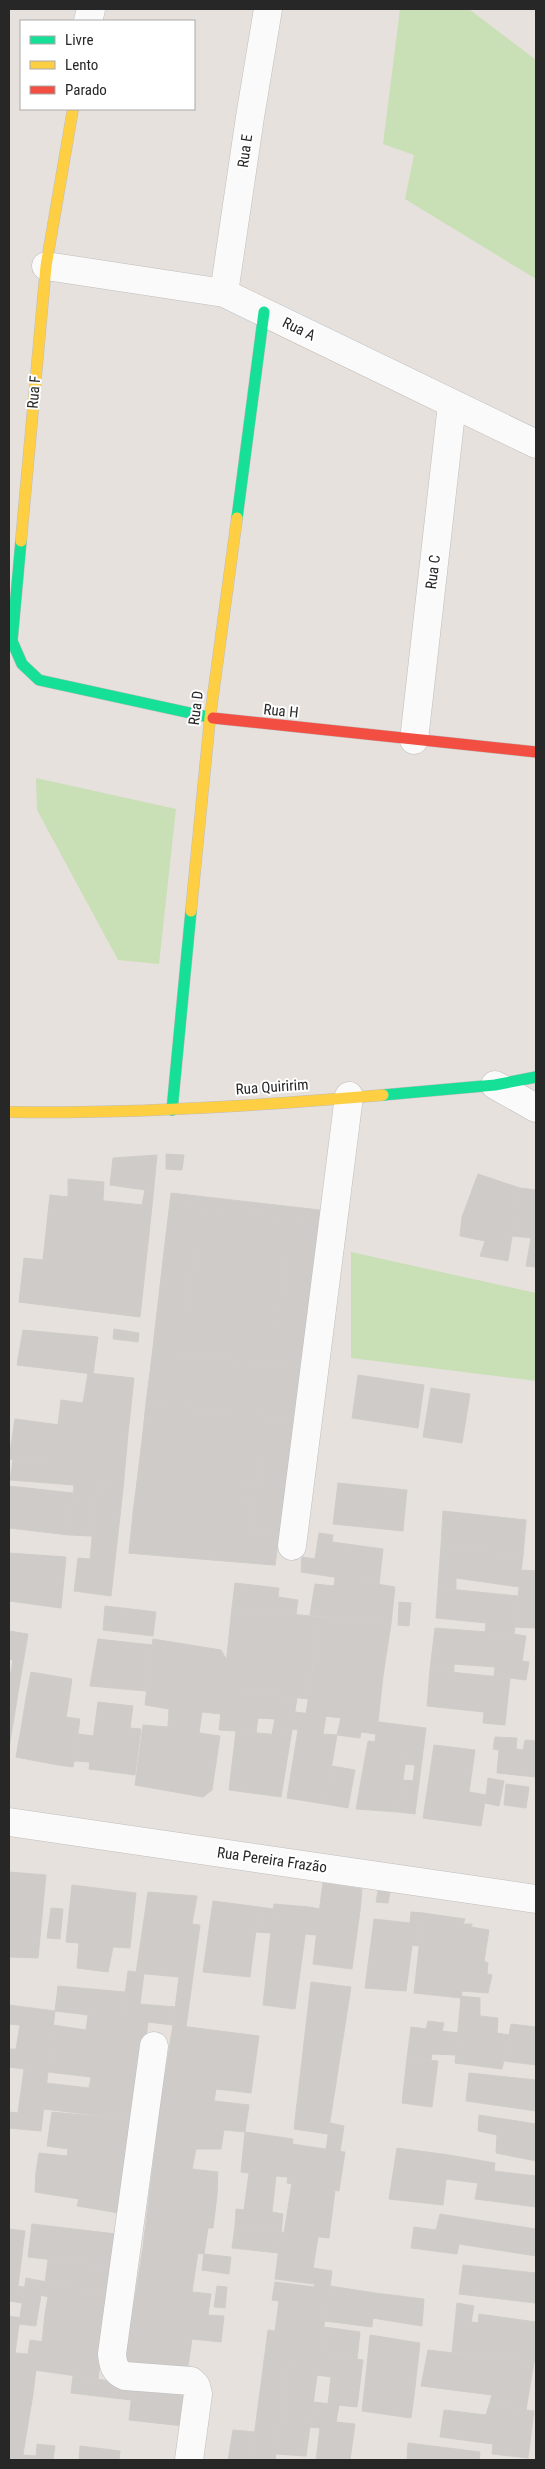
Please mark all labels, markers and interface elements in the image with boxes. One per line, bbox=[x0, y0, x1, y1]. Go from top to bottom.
legend bbox=[20, 20, 195, 110]
text: Livre bbox=[65, 31, 93, 49]
text: Lento bbox=[65, 56, 98, 74]
text: Parado bbox=[65, 81, 107, 99]
street label: Rua E bbox=[234, 133, 256, 169]
street label: Rua A bbox=[280, 313, 319, 345]
street label: Rua F bbox=[24, 375, 44, 409]
street label: Rua C bbox=[422, 554, 444, 590]
street label: Rua D bbox=[185, 690, 207, 726]
street label: Rua H bbox=[263, 700, 299, 722]
street label: Rua Quiririm bbox=[235, 1075, 309, 1099]
street label: Rua Pereira Frazão bbox=[216, 1843, 328, 1877]

